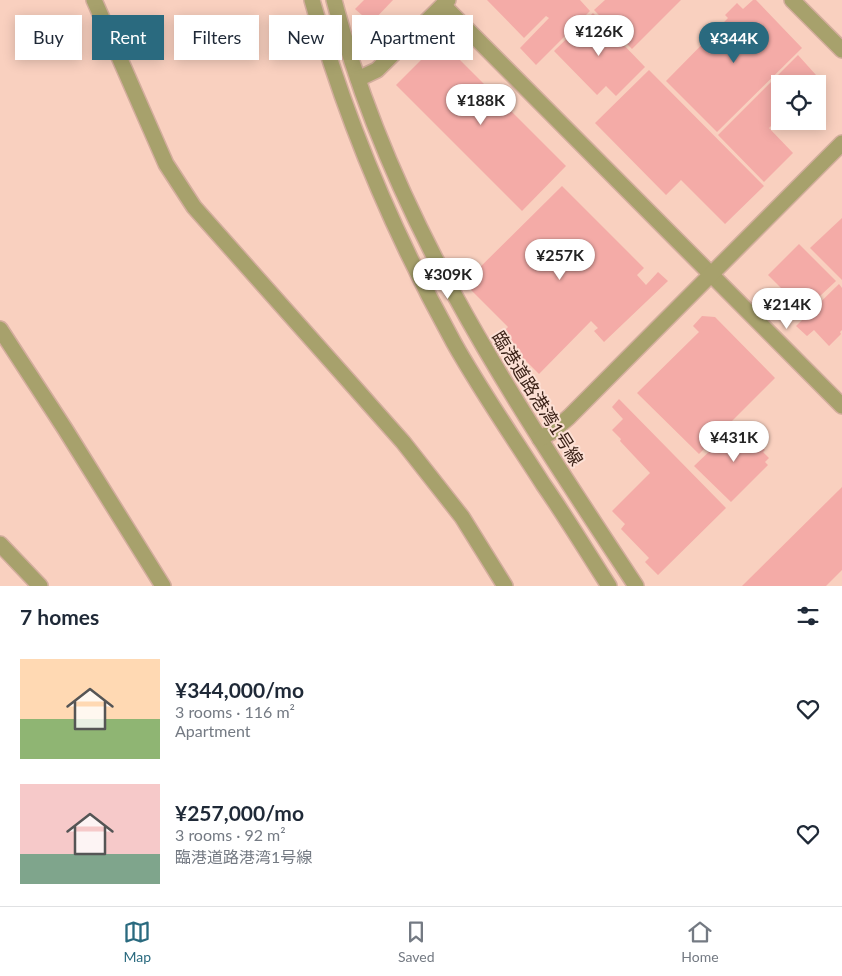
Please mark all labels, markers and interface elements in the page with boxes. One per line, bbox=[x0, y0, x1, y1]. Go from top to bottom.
chip: Buy bbox=[15, 15, 82, 60]
chip: Rent bbox=[92, 15, 164, 60]
chip: Filters bbox=[174, 15, 259, 60]
chip: New bbox=[269, 15, 342, 60]
chip: Apartment bbox=[352, 15, 473, 60]
pin: ¥126K bbox=[564, 15, 634, 57]
text: ¥126K bbox=[575, 21, 623, 40]
pin: ¥344K bbox=[699, 22, 769, 64]
text: ¥344K bbox=[710, 28, 758, 47]
map controls bbox=[771, 75, 826, 130]
button: locate bbox=[771, 75, 826, 130]
pin: ¥188K bbox=[446, 84, 516, 126]
text: ¥188K bbox=[457, 90, 505, 109]
pin: ¥257K bbox=[525, 238, 595, 281]
text: ¥257K bbox=[536, 245, 584, 264]
pin: ¥309K bbox=[413, 258, 483, 300]
text: ¥309K bbox=[424, 264, 472, 283]
pin: ¥214K bbox=[752, 288, 822, 330]
text: ¥214K bbox=[763, 294, 811, 313]
street label: 臨港道路港湾1号線 bbox=[488, 327, 588, 469]
pin: ¥431K bbox=[699, 420, 769, 463]
text: ¥431K bbox=[710, 427, 758, 446]
icon: filters bbox=[794, 602, 822, 630]
text: 7 homes bbox=[20, 604, 99, 629]
text: ¥344,000/mo bbox=[175, 677, 304, 702]
icon: home bbox=[60, 679, 120, 739]
icon: heart bbox=[794, 695, 822, 723]
text: 3 rooms · 116 m² bbox=[175, 702, 295, 721]
text: Apartment bbox=[175, 721, 250, 740]
text: ¥257,000/mo bbox=[175, 800, 304, 825]
icon: home bbox=[60, 804, 120, 864]
icon: heart bbox=[794, 820, 822, 848]
text: 3 rooms · 92 m² bbox=[175, 825, 286, 844]
text: 臨港道路港湾1号線 bbox=[175, 847, 312, 866]
tab: Map bbox=[123, 918, 151, 965]
tab: Saved bbox=[398, 918, 435, 965]
tab: Home bbox=[681, 918, 719, 965]

